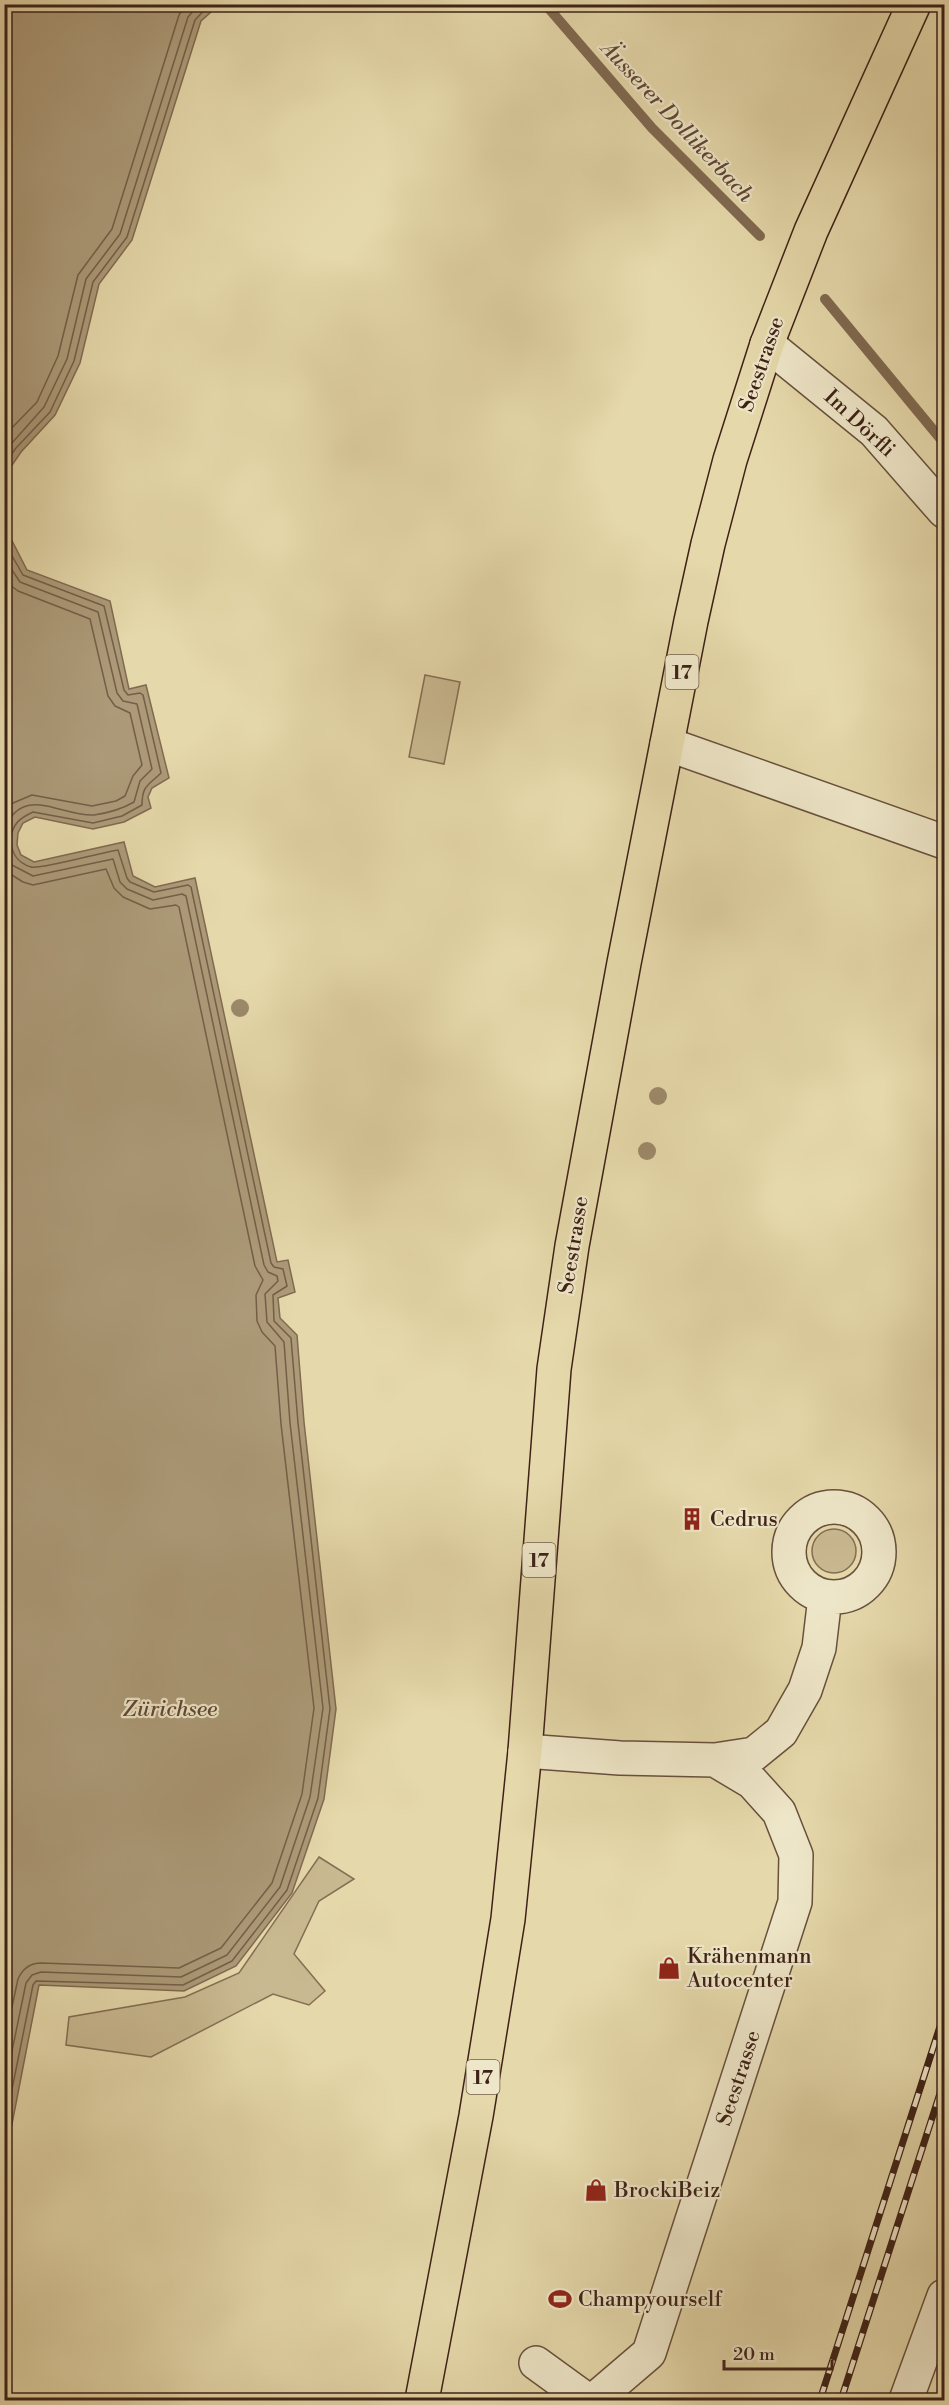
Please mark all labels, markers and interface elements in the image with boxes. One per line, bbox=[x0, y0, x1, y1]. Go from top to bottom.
water label: Äusserer Dollikerbach bbox=[594, 34, 760, 209]
street label: Seestrasse bbox=[734, 313, 790, 415]
street label: Im Dörfli bbox=[818, 384, 900, 463]
road number: 17 bbox=[666, 655, 698, 689]
street label: Seestrasse bbox=[553, 1194, 595, 1296]
building icon: Cedrus bbox=[679, 1506, 705, 1532]
place label: Cedrus bbox=[710, 1507, 778, 1533]
road number: 17 bbox=[522, 1543, 556, 1577]
water label: Zürichsee bbox=[123, 1696, 217, 1723]
place label: Krähenmann Autocenter bbox=[686, 1944, 812, 1994]
shop icon: Krähenmann Autocenter bbox=[656, 1955, 682, 1981]
street label: Seestrasse bbox=[711, 2027, 767, 2129]
road number: 17 bbox=[466, 2060, 500, 2094]
shop icon: BrockiBeiz bbox=[583, 2177, 609, 2203]
place label: BrockiBeiz bbox=[613, 2178, 720, 2204]
sports icon: Champyourself bbox=[547, 2286, 573, 2312]
place label: Champyourself bbox=[578, 2287, 723, 2313]
scale bar bbox=[724, 2333, 832, 2371]
text: 20 m bbox=[733, 2343, 775, 2366]

